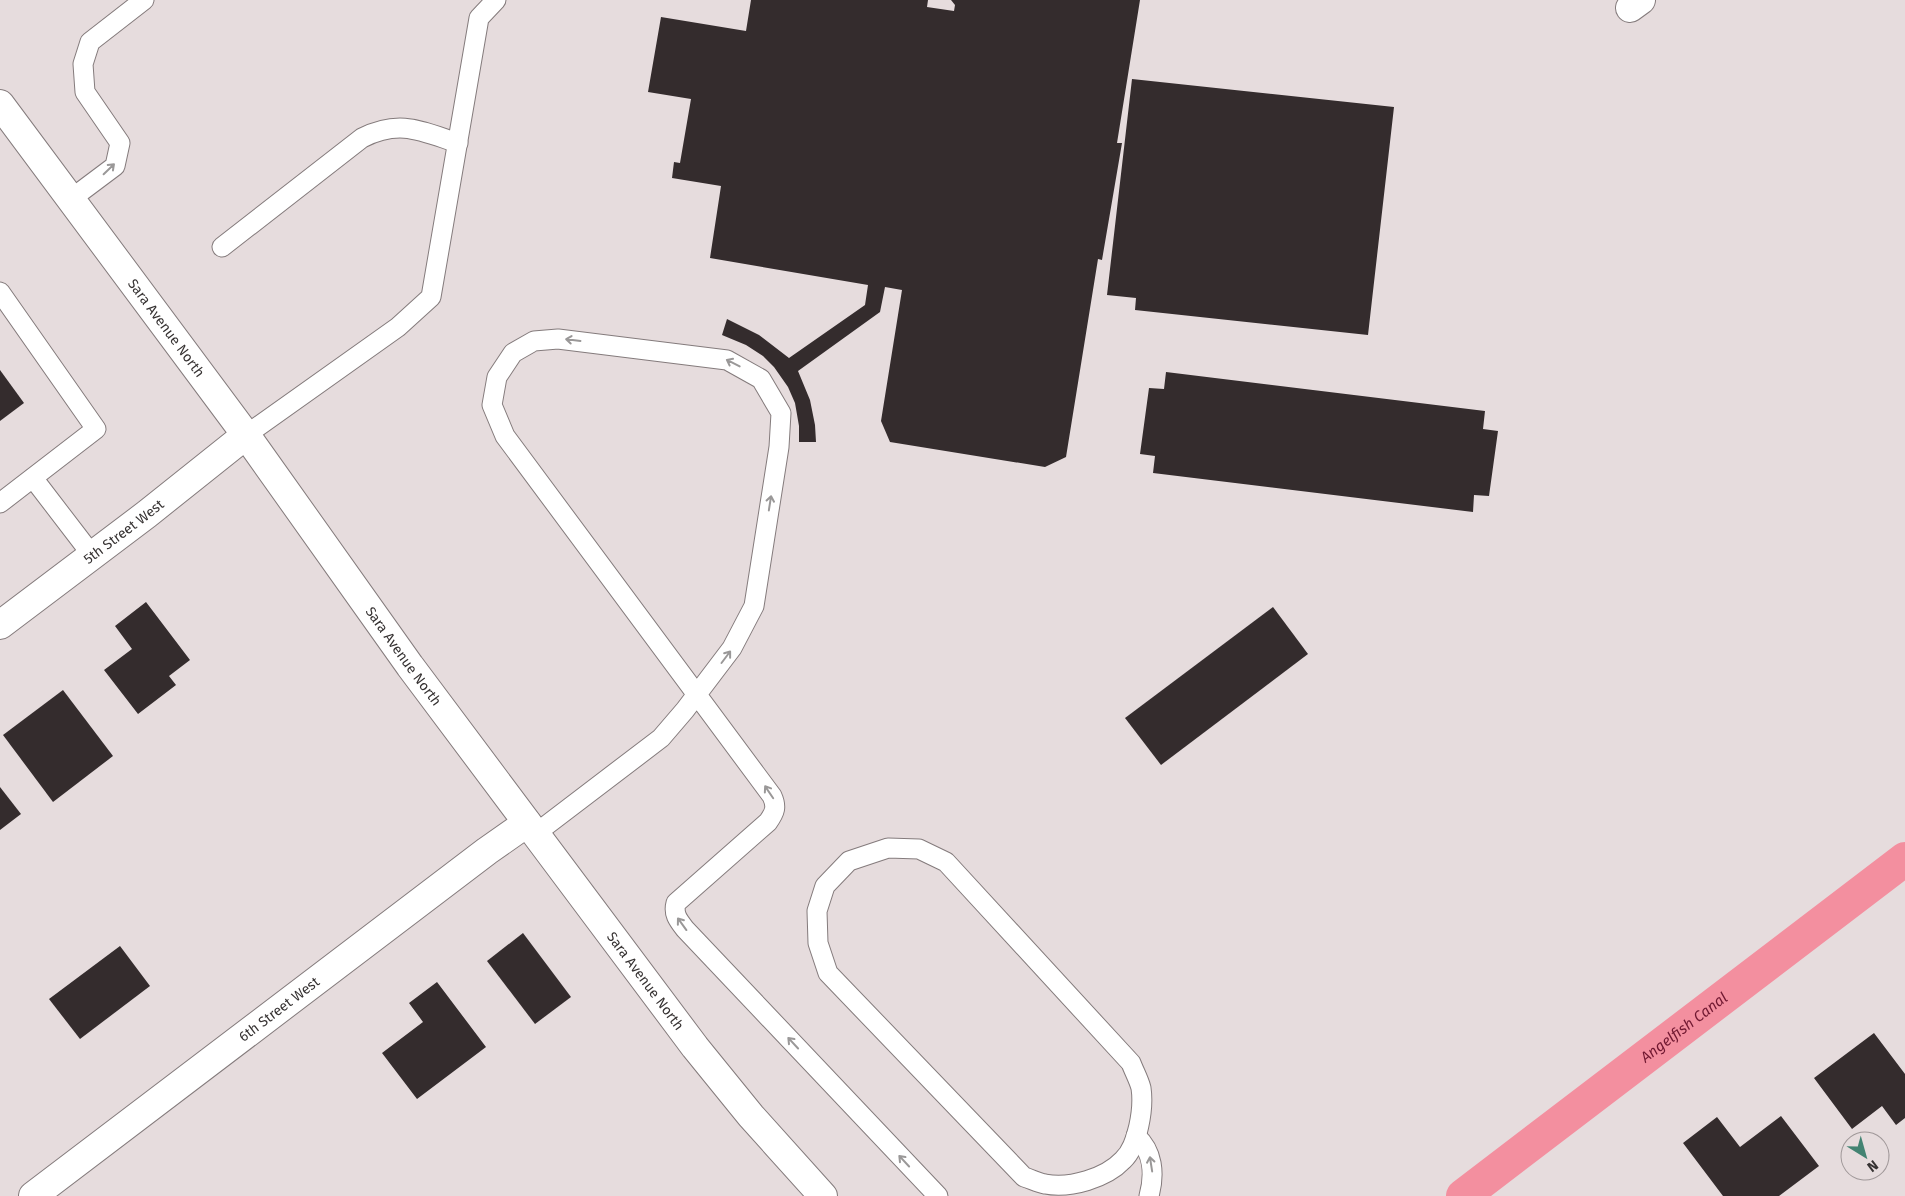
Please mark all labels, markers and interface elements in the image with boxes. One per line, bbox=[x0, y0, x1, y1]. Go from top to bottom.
one-way arrow bbox=[103, 163, 115, 175]
street label: Sara Avenue North bbox=[124, 276, 208, 381]
one-way arrow bbox=[565, 335, 581, 345]
one-way arrow bbox=[725, 358, 740, 368]
street label: 5th Street West bbox=[80, 495, 168, 568]
one-way arrow bbox=[765, 496, 775, 512]
street label: Sara Avenue North bbox=[362, 604, 445, 709]
one-way arrow bbox=[720, 651, 731, 664]
one-way arrow bbox=[764, 785, 774, 799]
one-way arrow bbox=[677, 917, 687, 931]
street label: Sara Avenue North bbox=[603, 929, 687, 1034]
street label: 6th Street West bbox=[236, 973, 324, 1046]
water label: Angelfish Canal bbox=[1636, 989, 1731, 1067]
one-way arrow bbox=[787, 1036, 799, 1049]
north arrow bbox=[1840, 1131, 1890, 1181]
one-way arrow bbox=[898, 1154, 910, 1167]
one-way arrow bbox=[1145, 1156, 1155, 1172]
text: N bbox=[1864, 1156, 1881, 1176]

